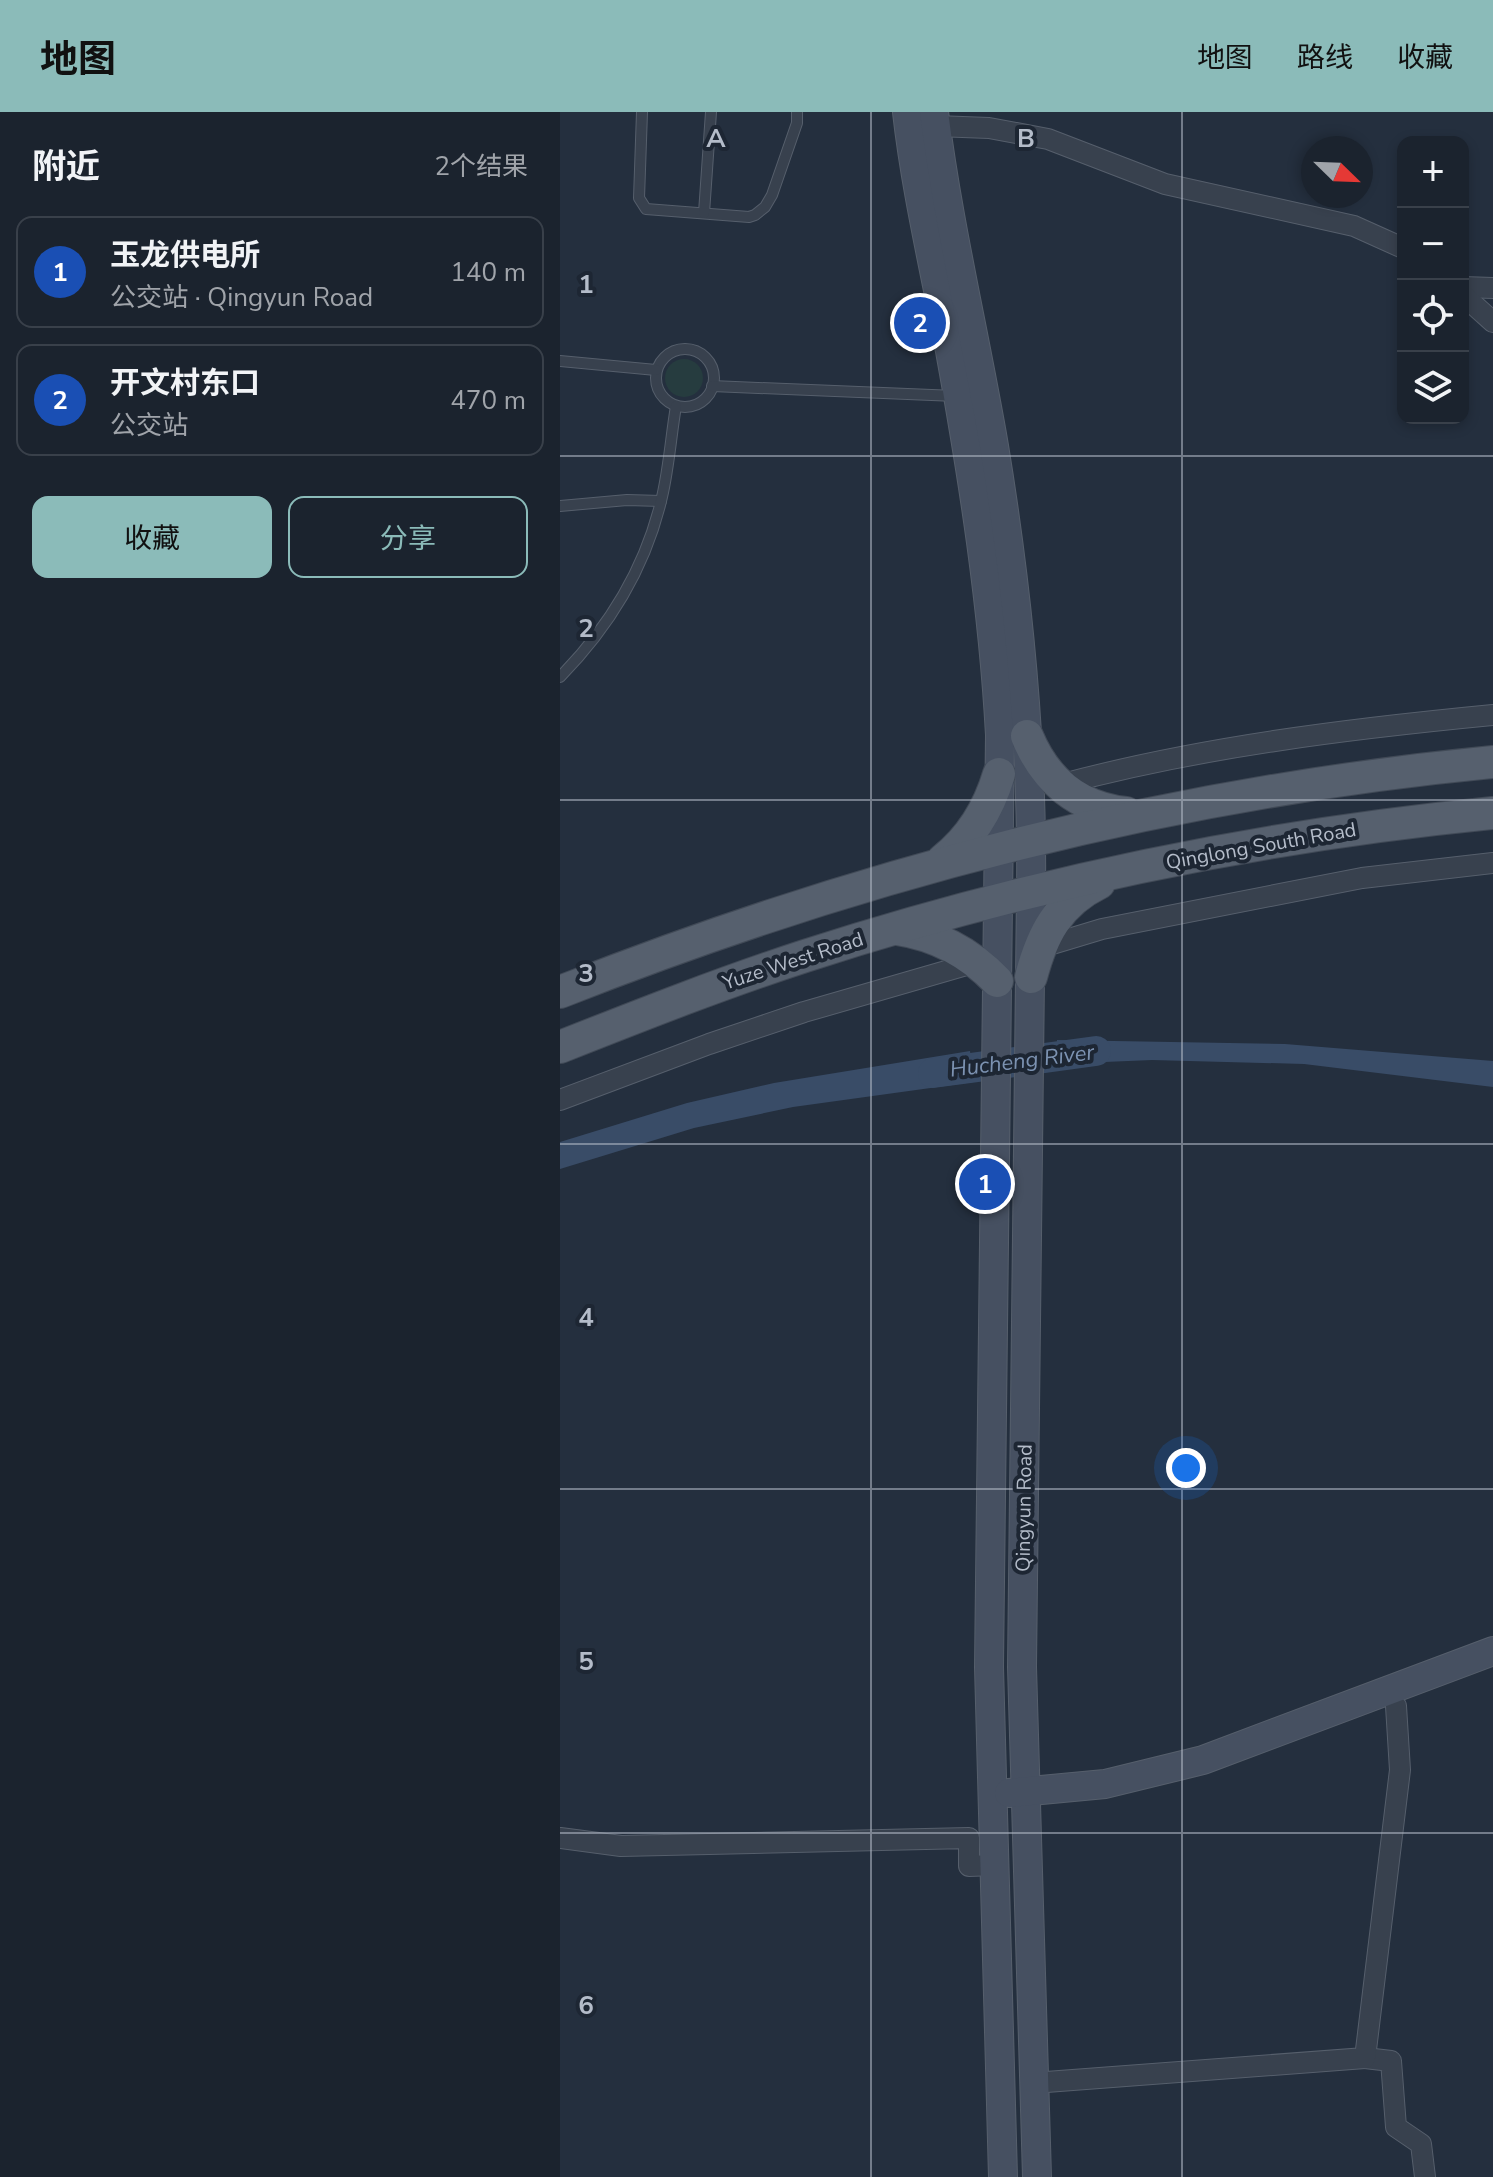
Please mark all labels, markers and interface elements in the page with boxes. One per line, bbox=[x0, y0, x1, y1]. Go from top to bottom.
text: 地图 bbox=[40, 34, 116, 85]
text: 地图 bbox=[1197, 39, 1253, 77]
text: 路线 bbox=[1297, 39, 1353, 77]
text: 收藏 bbox=[1397, 39, 1453, 77]
text: A bbox=[706, 121, 726, 156]
text: B bbox=[1017, 121, 1035, 156]
north arrow bbox=[1301, 136, 1373, 208]
map controls bbox=[1397, 136, 1469, 424]
button: + bbox=[1397, 136, 1469, 208]
text: 附近 bbox=[32, 144, 100, 190]
text: 2个结果 bbox=[434, 149, 528, 184]
button: − bbox=[1397, 208, 1469, 280]
text: 玉龙供电所 bbox=[110, 235, 260, 276]
text: 1 bbox=[52, 255, 68, 290]
text: 140 m bbox=[450, 255, 526, 290]
text: 1 bbox=[578, 267, 594, 302]
text: 公交站 · Qingyun Road bbox=[110, 280, 373, 315]
button: locate bbox=[1397, 280, 1469, 352]
pin: 2 bbox=[894, 293, 946, 353]
button: layers bbox=[1397, 352, 1469, 424]
text: 开文村东口 bbox=[110, 363, 260, 404]
text: 2 bbox=[52, 383, 68, 418]
text: 470 m bbox=[450, 383, 526, 418]
text: 公交站 bbox=[110, 408, 188, 443]
button: 收藏 bbox=[32, 496, 272, 578]
button: 分享 bbox=[288, 496, 528, 578]
text: 2 bbox=[578, 611, 594, 646]
street label: Qinglong South Road bbox=[1164, 816, 1358, 876]
street label: Yuze West Road bbox=[718, 926, 867, 997]
text: 3 bbox=[578, 956, 594, 991]
water label: Hucheng River bbox=[948, 1037, 1097, 1085]
pin: 1 bbox=[959, 1154, 1011, 1214]
text: 4 bbox=[578, 1300, 594, 1335]
street label: Qingyun Road bbox=[1009, 1444, 1039, 1572]
your location bbox=[1166, 1448, 1206, 1488]
text: 5 bbox=[578, 1644, 594, 1679]
text: 6 bbox=[578, 1988, 594, 2023]

